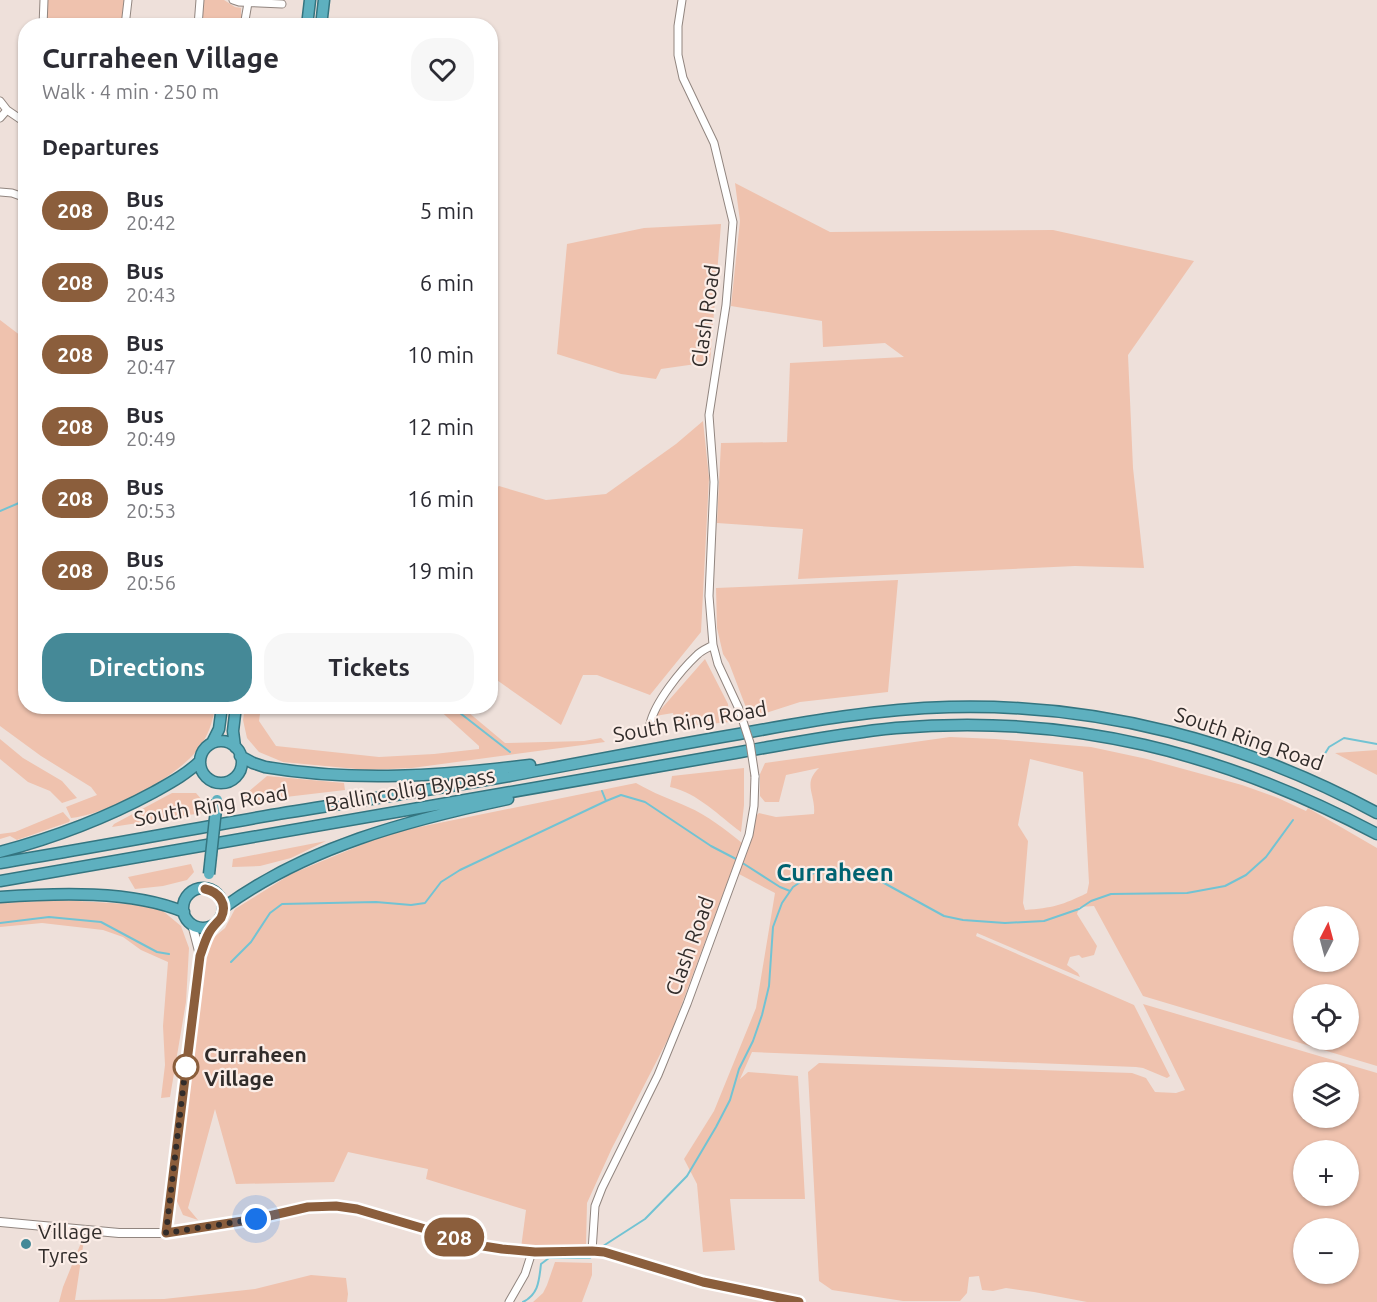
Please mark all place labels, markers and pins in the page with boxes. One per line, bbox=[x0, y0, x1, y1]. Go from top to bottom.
place label: Curraheen Village bbox=[204, 1042, 307, 1090]
marker: Curraheen Village bbox=[173, 1054, 199, 1080]
place label: Village Tyres bbox=[38, 1219, 103, 1267]
marker: Village Tyres bbox=[19, 1237, 33, 1251]

